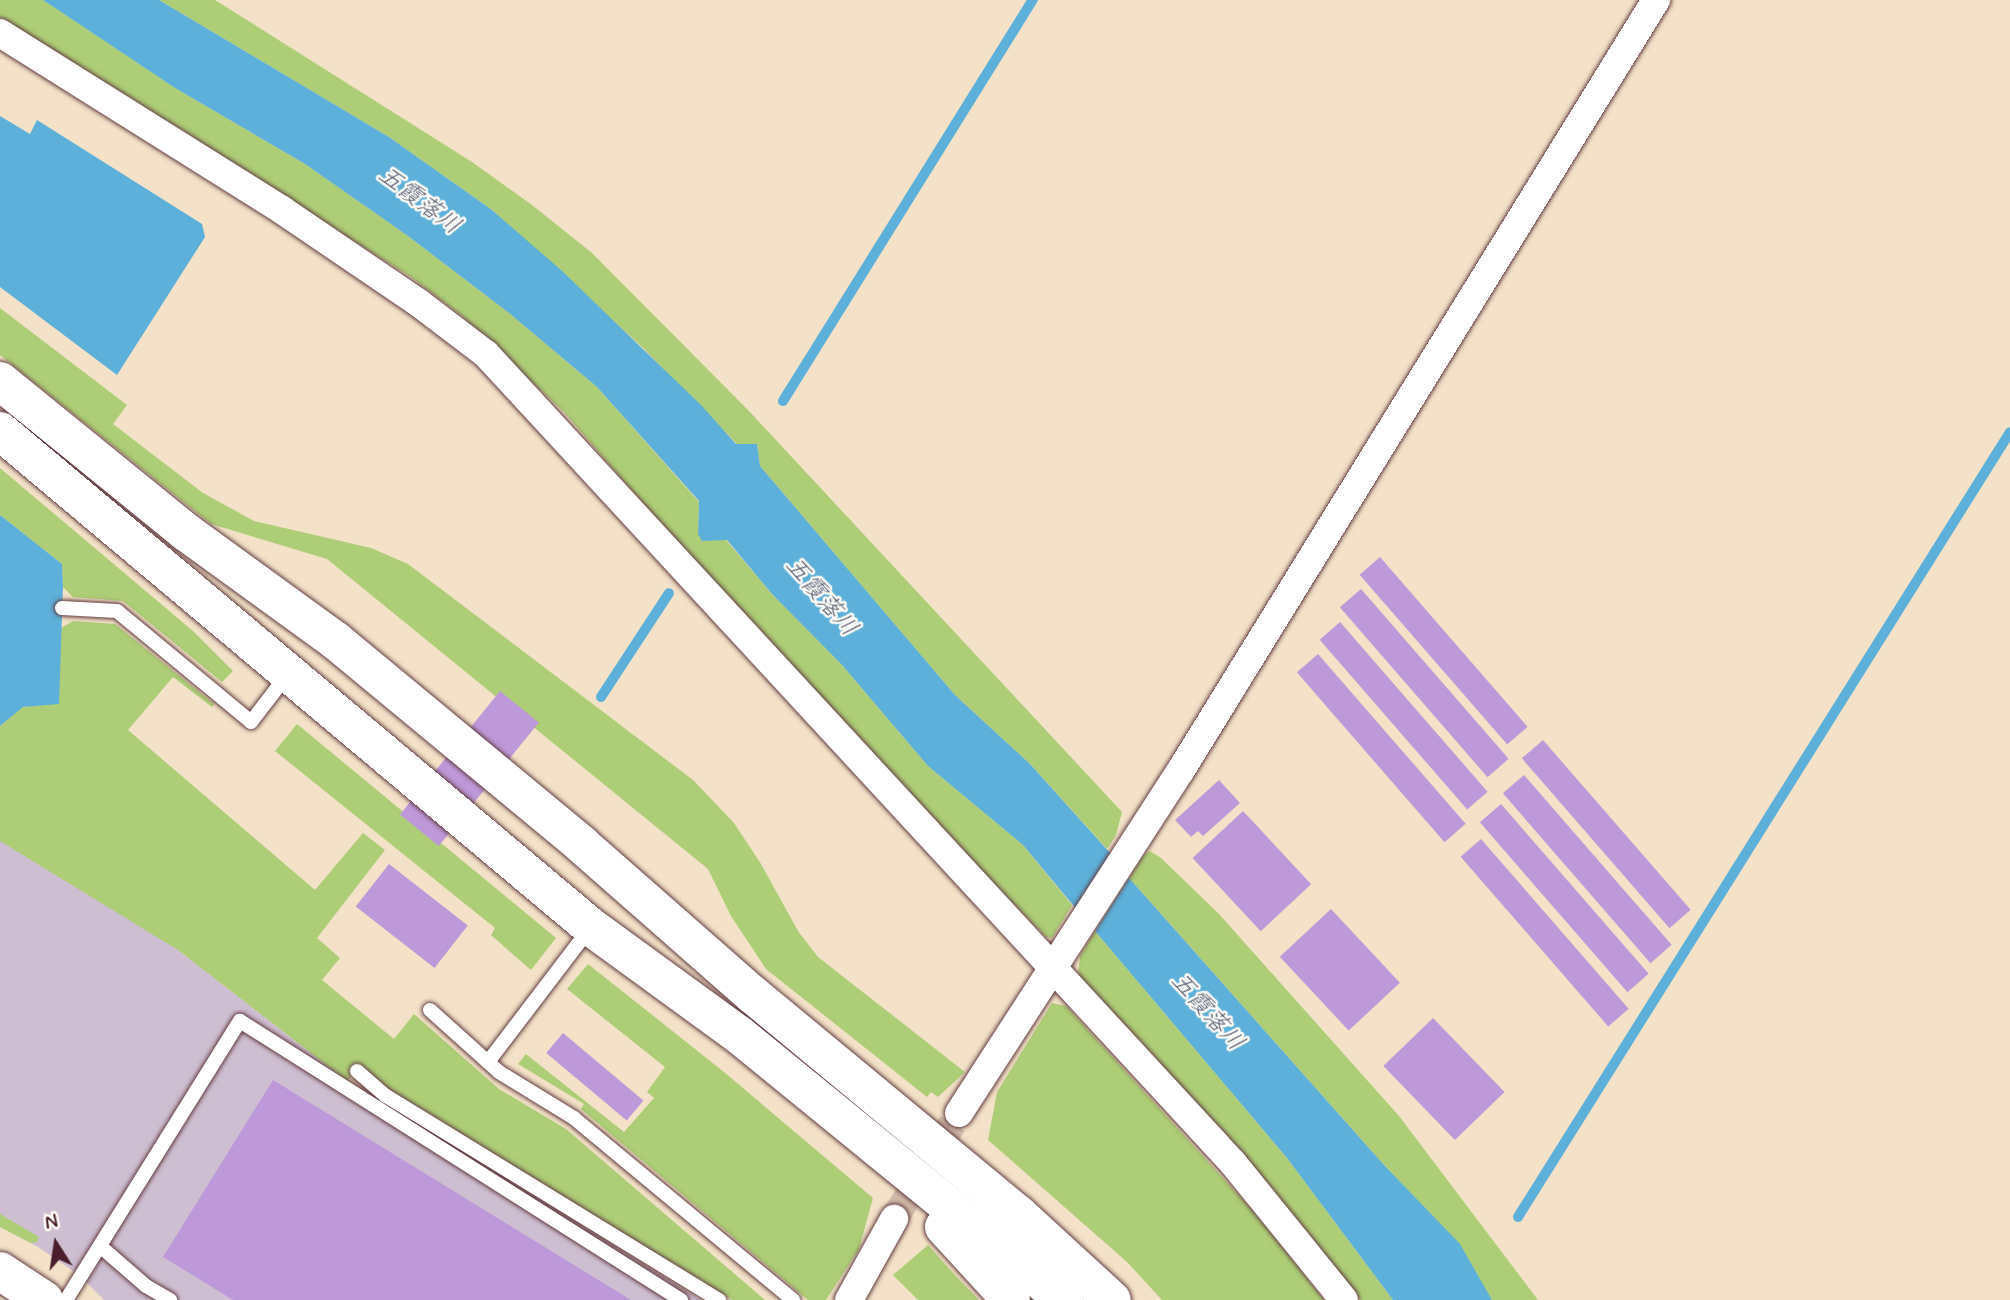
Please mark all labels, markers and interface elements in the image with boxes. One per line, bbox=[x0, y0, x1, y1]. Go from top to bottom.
water label: 五霞落川 bbox=[372, 161, 466, 241]
water label: 五霞落川 bbox=[779, 551, 863, 643]
water label: 五霞落川 bbox=[1164, 967, 1250, 1057]
north arrow bbox=[21, 1209, 91, 1279]
text: N bbox=[43, 1209, 60, 1237]

